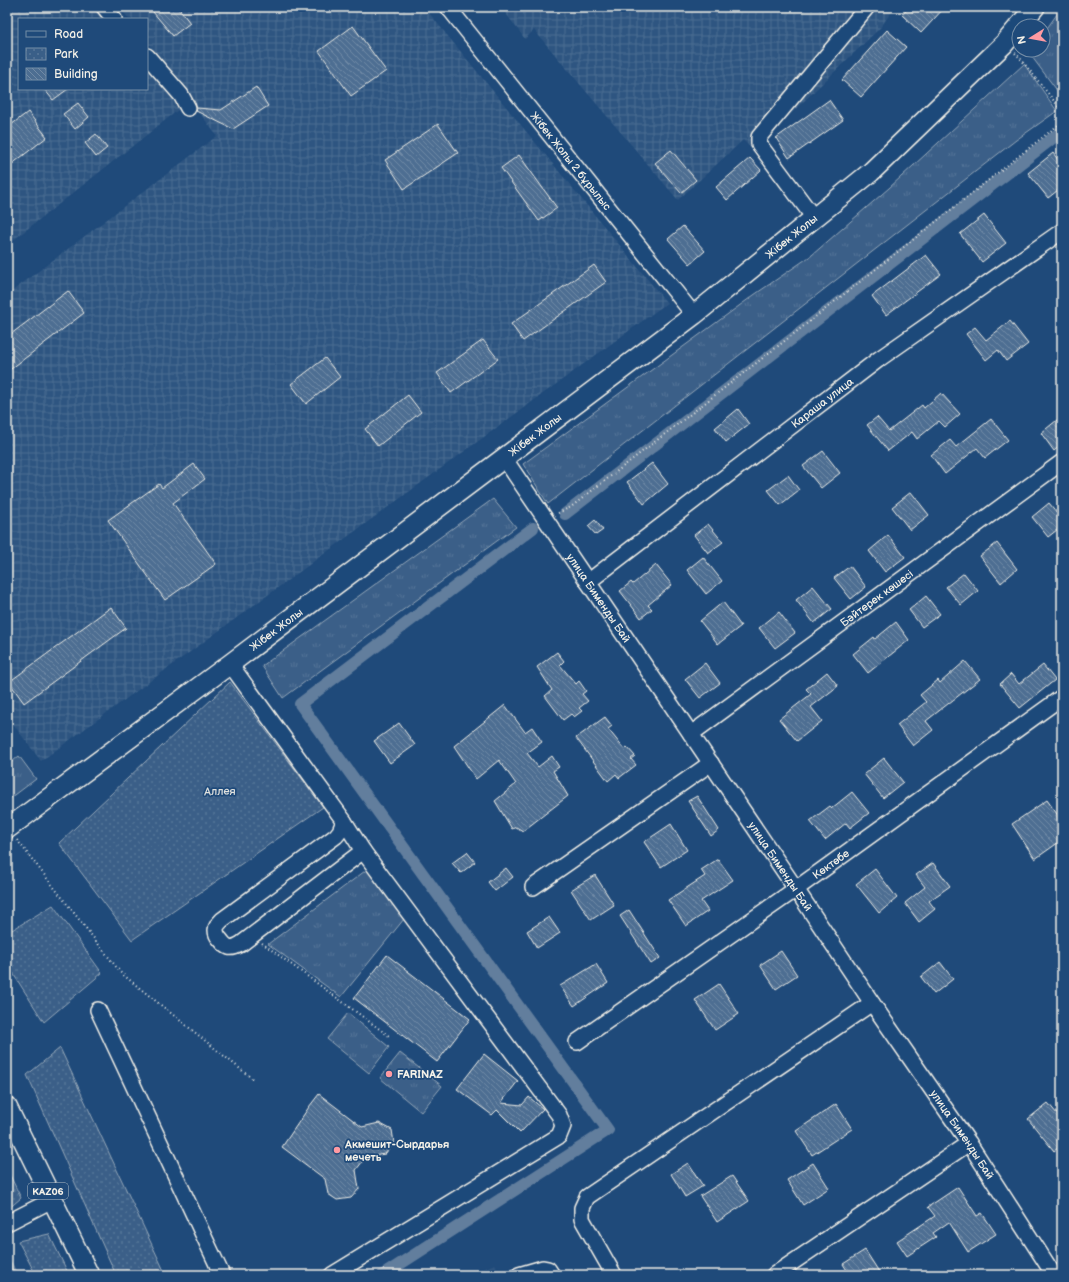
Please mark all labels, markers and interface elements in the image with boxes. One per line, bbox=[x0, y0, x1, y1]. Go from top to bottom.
legend bbox=[18, 18, 148, 90]
north arrow bbox=[1011, 18, 1051, 58]
text: Road bbox=[54, 27, 83, 42]
text: N bbox=[1015, 35, 1029, 45]
text: Park bbox=[54, 47, 78, 62]
text: Building bbox=[54, 67, 98, 82]
street label: Жібек Жолы 2 бұрылыс bbox=[527, 110, 614, 213]
street label: Жібек Жолы bbox=[763, 212, 820, 262]
street label: Караша улица bbox=[789, 375, 856, 431]
street label: Жібек Жолы bbox=[506, 411, 564, 459]
street label: улица Бименды Бай bbox=[564, 551, 633, 645]
street label: Бәйтерек көшесі bbox=[838, 567, 916, 629]
street label: Жібек Жолы bbox=[247, 606, 305, 654]
park label: Аллея bbox=[203, 785, 236, 798]
street label: улица Бименды Бай bbox=[745, 819, 815, 914]
street label: Көктөбе bbox=[810, 847, 852, 882]
place label: FARINAZ bbox=[397, 1068, 443, 1081]
marker: FARINAZ bbox=[384, 1069, 394, 1079]
street label: улица Бименды Бай bbox=[927, 1087, 997, 1182]
place label: Акмешит-Сырдарья мечеть bbox=[344, 1138, 449, 1164]
marker: Акмешит-Сырдарья мечеть bbox=[332, 1145, 342, 1155]
road number: KAZ06 bbox=[28, 1183, 68, 1199]

